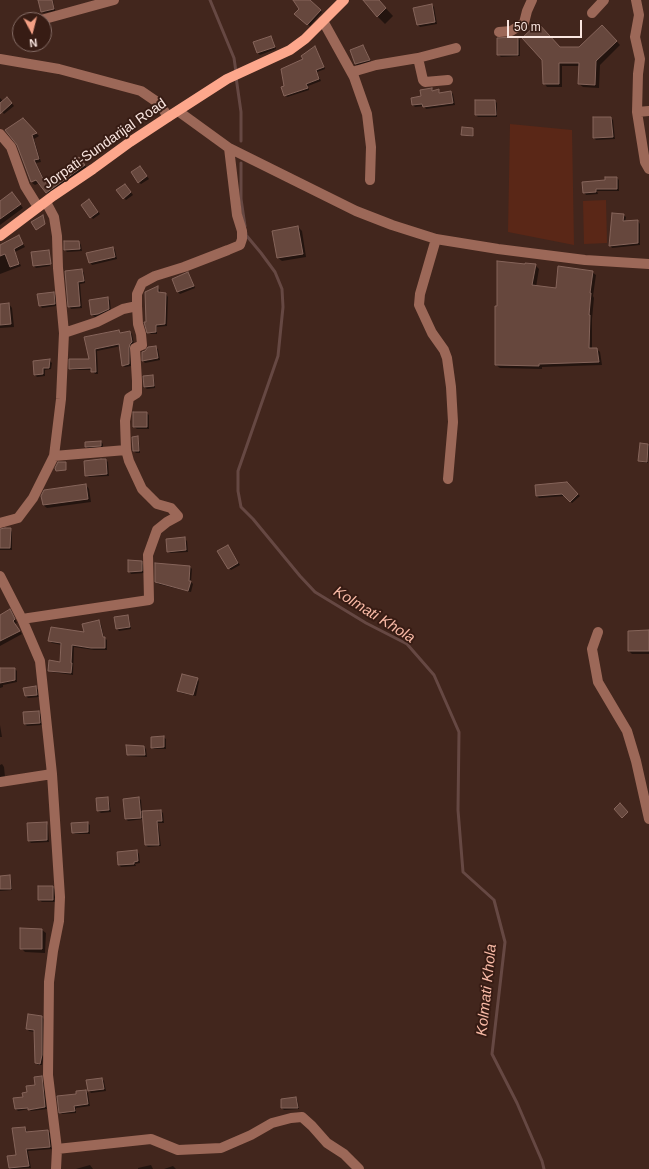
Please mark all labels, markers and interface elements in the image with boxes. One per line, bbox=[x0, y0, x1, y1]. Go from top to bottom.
north arrow bbox=[12, 12, 52, 52]
scale bar bbox=[509, 12, 584, 38]
text: 50 m bbox=[514, 20, 541, 34]
text: N bbox=[29, 36, 38, 49]
street label: Jorpati-Sundarijal Road bbox=[40, 95, 170, 193]
water label: Kolmati Khola bbox=[330, 583, 418, 647]
water label: Kolmati Khola bbox=[473, 943, 501, 1037]

